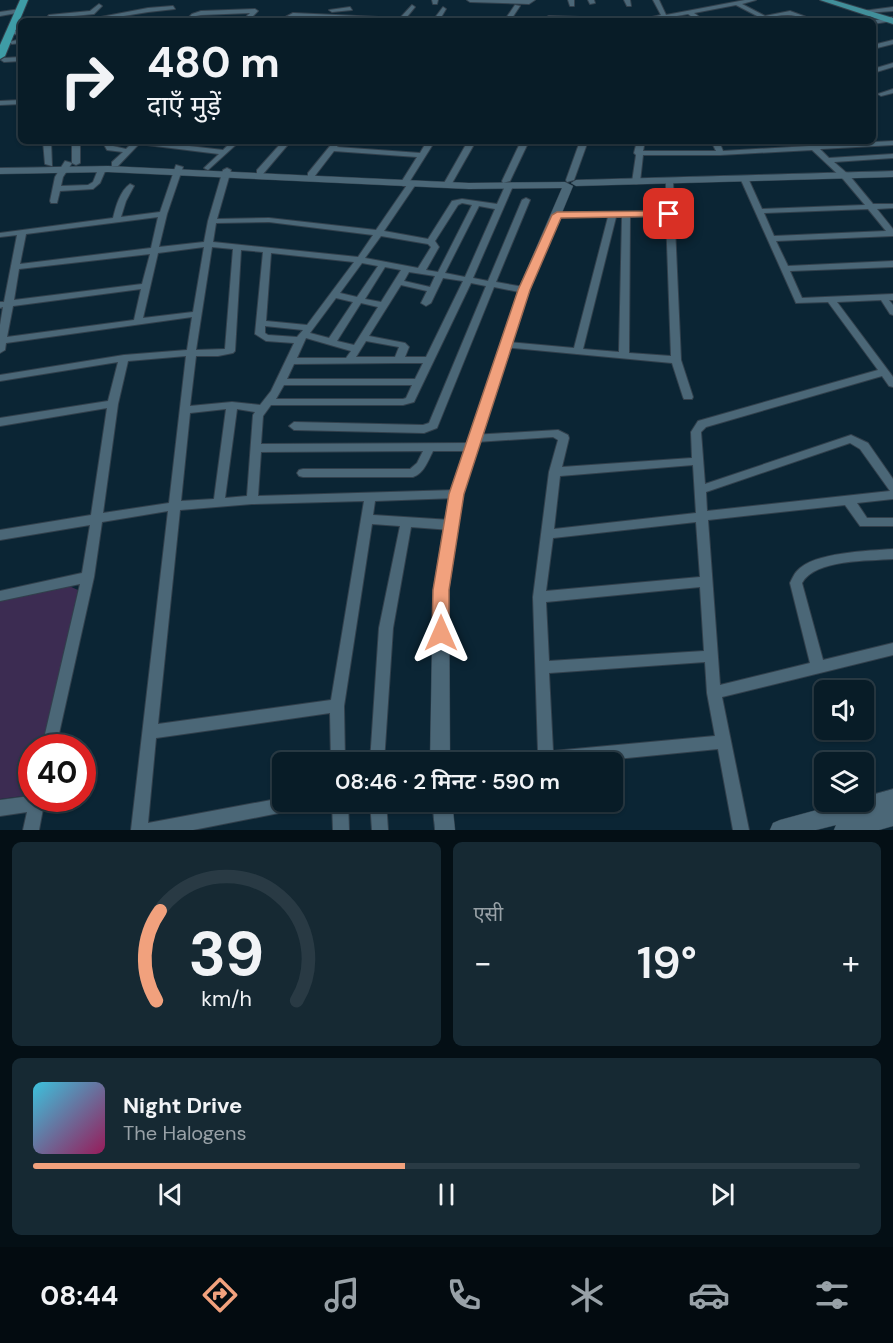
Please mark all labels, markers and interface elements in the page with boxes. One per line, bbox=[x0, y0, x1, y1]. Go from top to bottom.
text: 480 m bbox=[147, 35, 280, 90]
icon: right bbox=[48, 42, 126, 120]
text: दाएँ मुड़ें bbox=[147, 88, 221, 123]
pin bbox=[643, 188, 694, 239]
icon: arrive bbox=[652, 197, 685, 230]
position arrow bbox=[409, 601, 473, 665]
map controls bbox=[814, 680, 874, 812]
button: sound bbox=[814, 680, 874, 740]
speed limit sign: 40 bbox=[18, 734, 96, 812]
button: layers bbox=[814, 752, 874, 812]
text: 08:46 · 2 मिनट · 590 m bbox=[335, 767, 560, 796]
text: एसी bbox=[474, 901, 503, 927]
text: 39 bbox=[188, 913, 264, 994]
text: 19° bbox=[637, 933, 697, 992]
text: − bbox=[474, 941, 492, 984]
text: + bbox=[842, 941, 860, 984]
text: km/h bbox=[201, 985, 252, 1013]
text: Night Drive bbox=[123, 1091, 242, 1120]
text: The Halogens bbox=[123, 1120, 246, 1146]
icon: previous bbox=[154, 1178, 187, 1211]
icon: pause bbox=[430, 1178, 463, 1211]
icon: next bbox=[706, 1178, 739, 1211]
icon: directions bbox=[199, 1274, 241, 1316]
icon: music bbox=[321, 1274, 363, 1316]
icon: phone bbox=[443, 1274, 485, 1316]
icon: climate bbox=[566, 1274, 608, 1316]
icon: car bbox=[688, 1274, 730, 1316]
icon: filters bbox=[811, 1274, 853, 1316]
text: 08:44 bbox=[40, 1278, 118, 1313]

